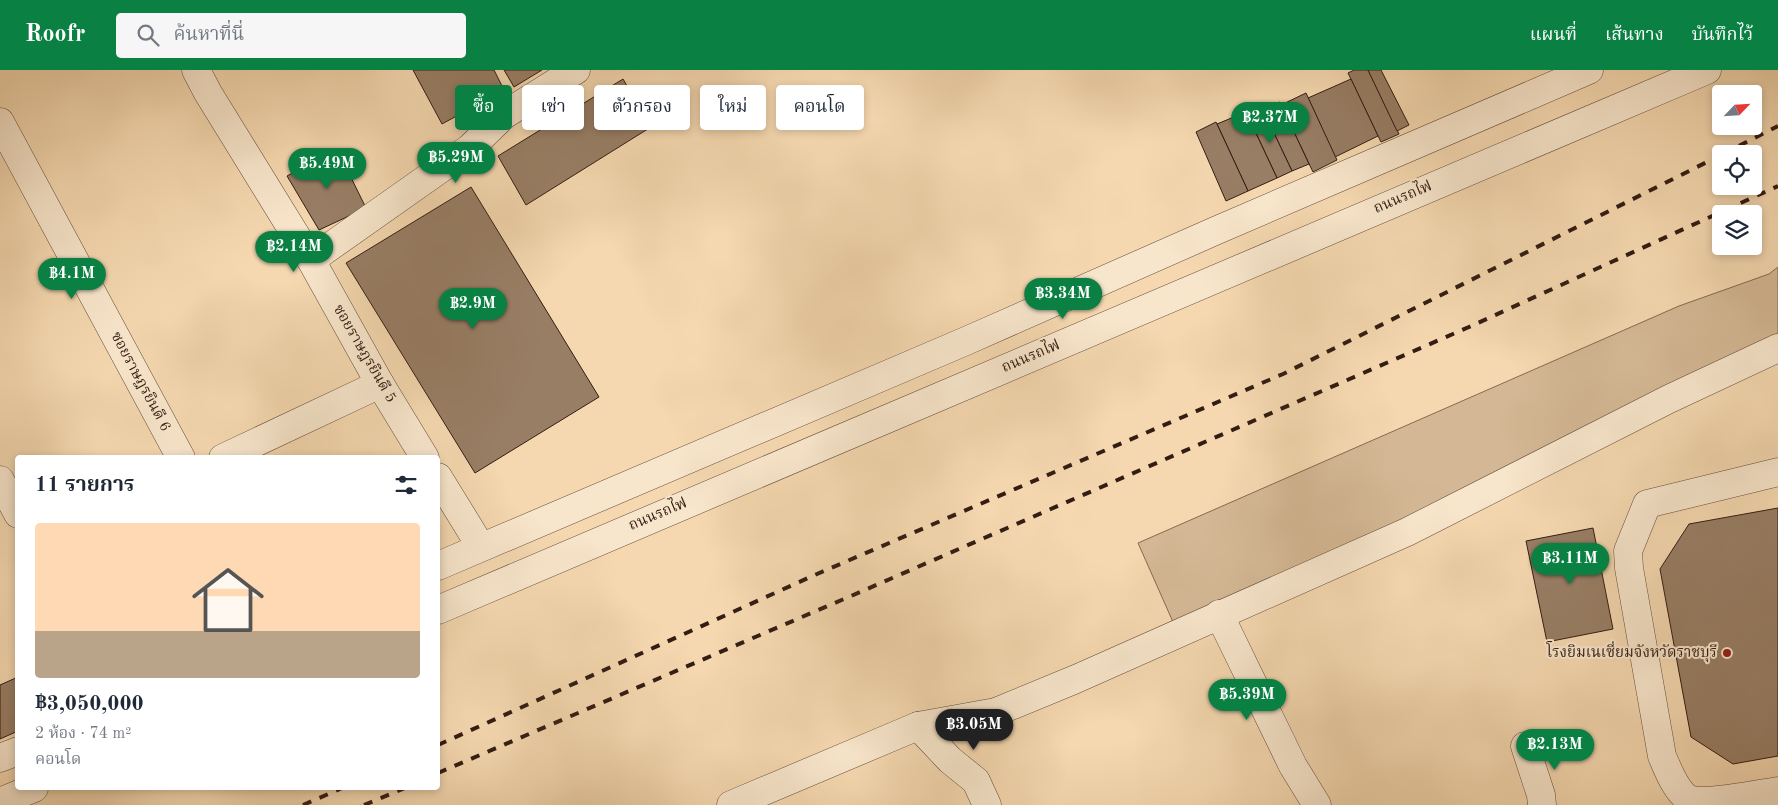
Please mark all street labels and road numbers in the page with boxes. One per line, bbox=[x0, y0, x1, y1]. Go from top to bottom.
street label: ถนนรถไฟ bbox=[1370, 174, 1434, 217]
street label: ซอยราษฎรยินดี 5 bbox=[330, 301, 401, 406]
street label: ซอยราษฎรยินดี 6 bbox=[107, 328, 175, 434]
street label: ถนนรถไฟ bbox=[998, 333, 1062, 376]
street label: ถนนรถไฟ bbox=[625, 491, 689, 534]

